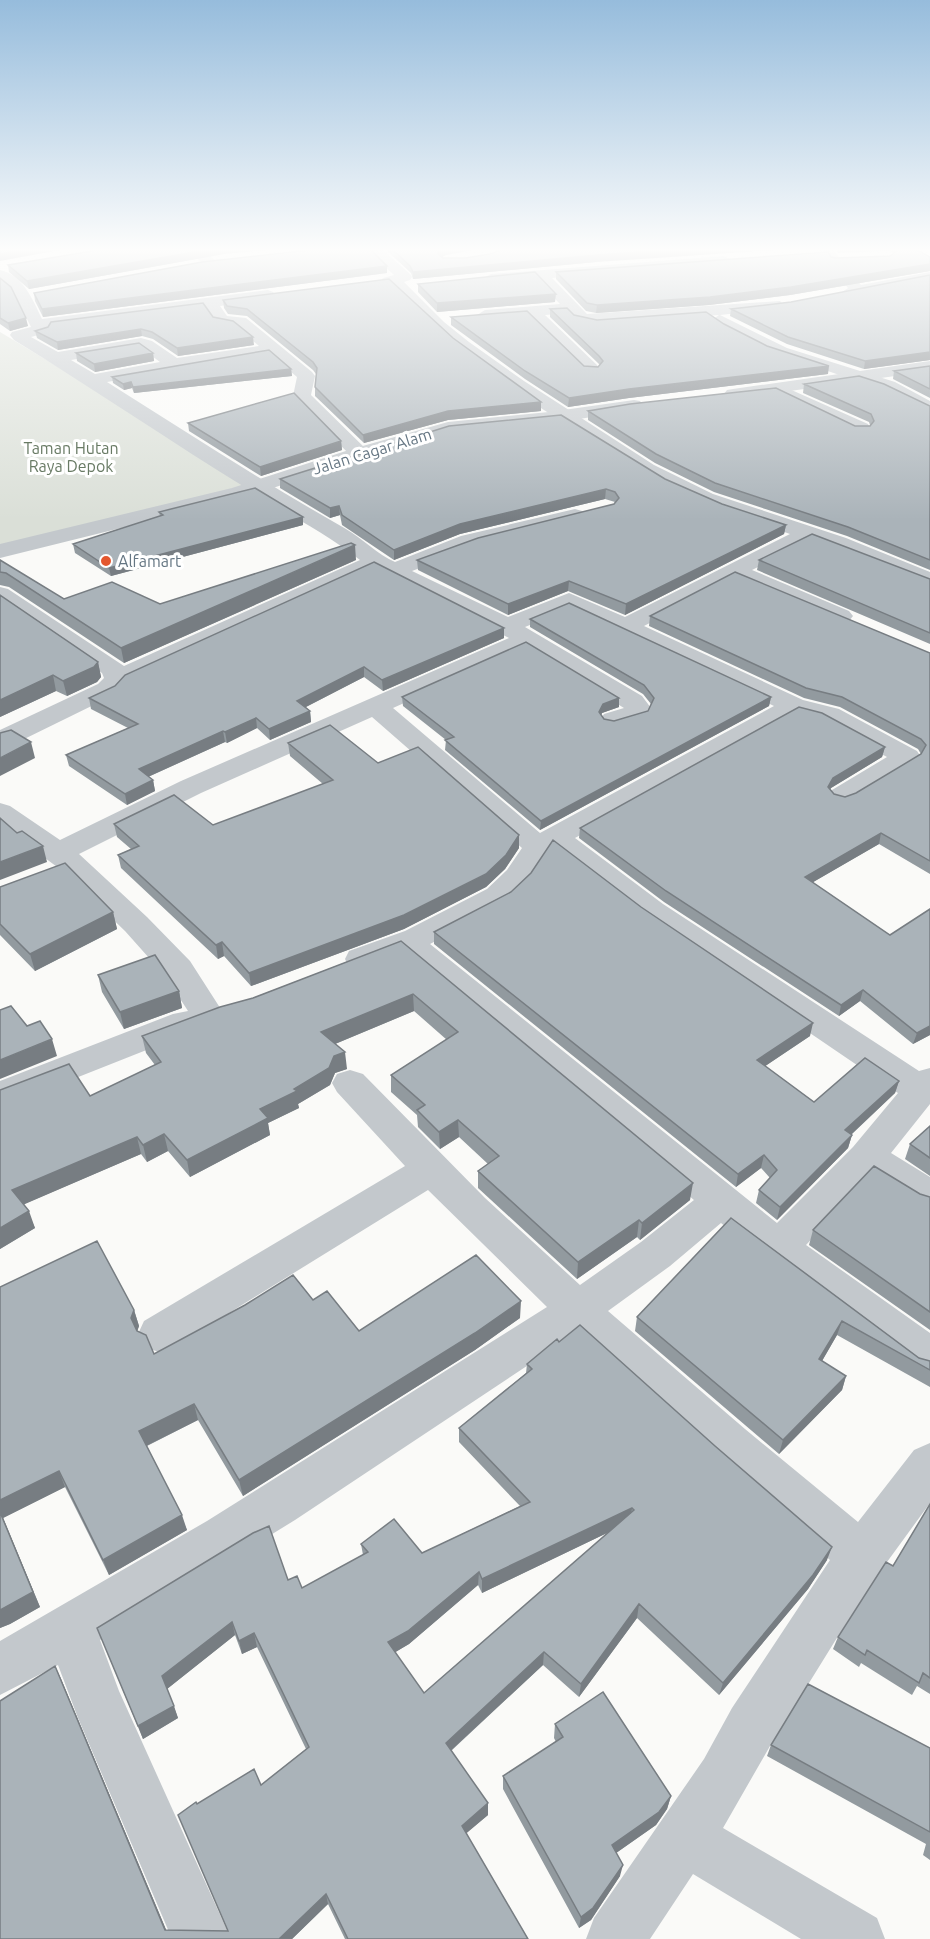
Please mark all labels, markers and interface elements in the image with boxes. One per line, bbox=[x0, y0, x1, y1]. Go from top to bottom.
street label: Jalan Cagar Alam bbox=[310, 424, 434, 478]
park label: Taman Hutan Raya Depok bbox=[23, 439, 119, 475]
place label: Alfamart bbox=[118, 552, 182, 570]
marker: Alfamart bbox=[99, 554, 113, 568]

